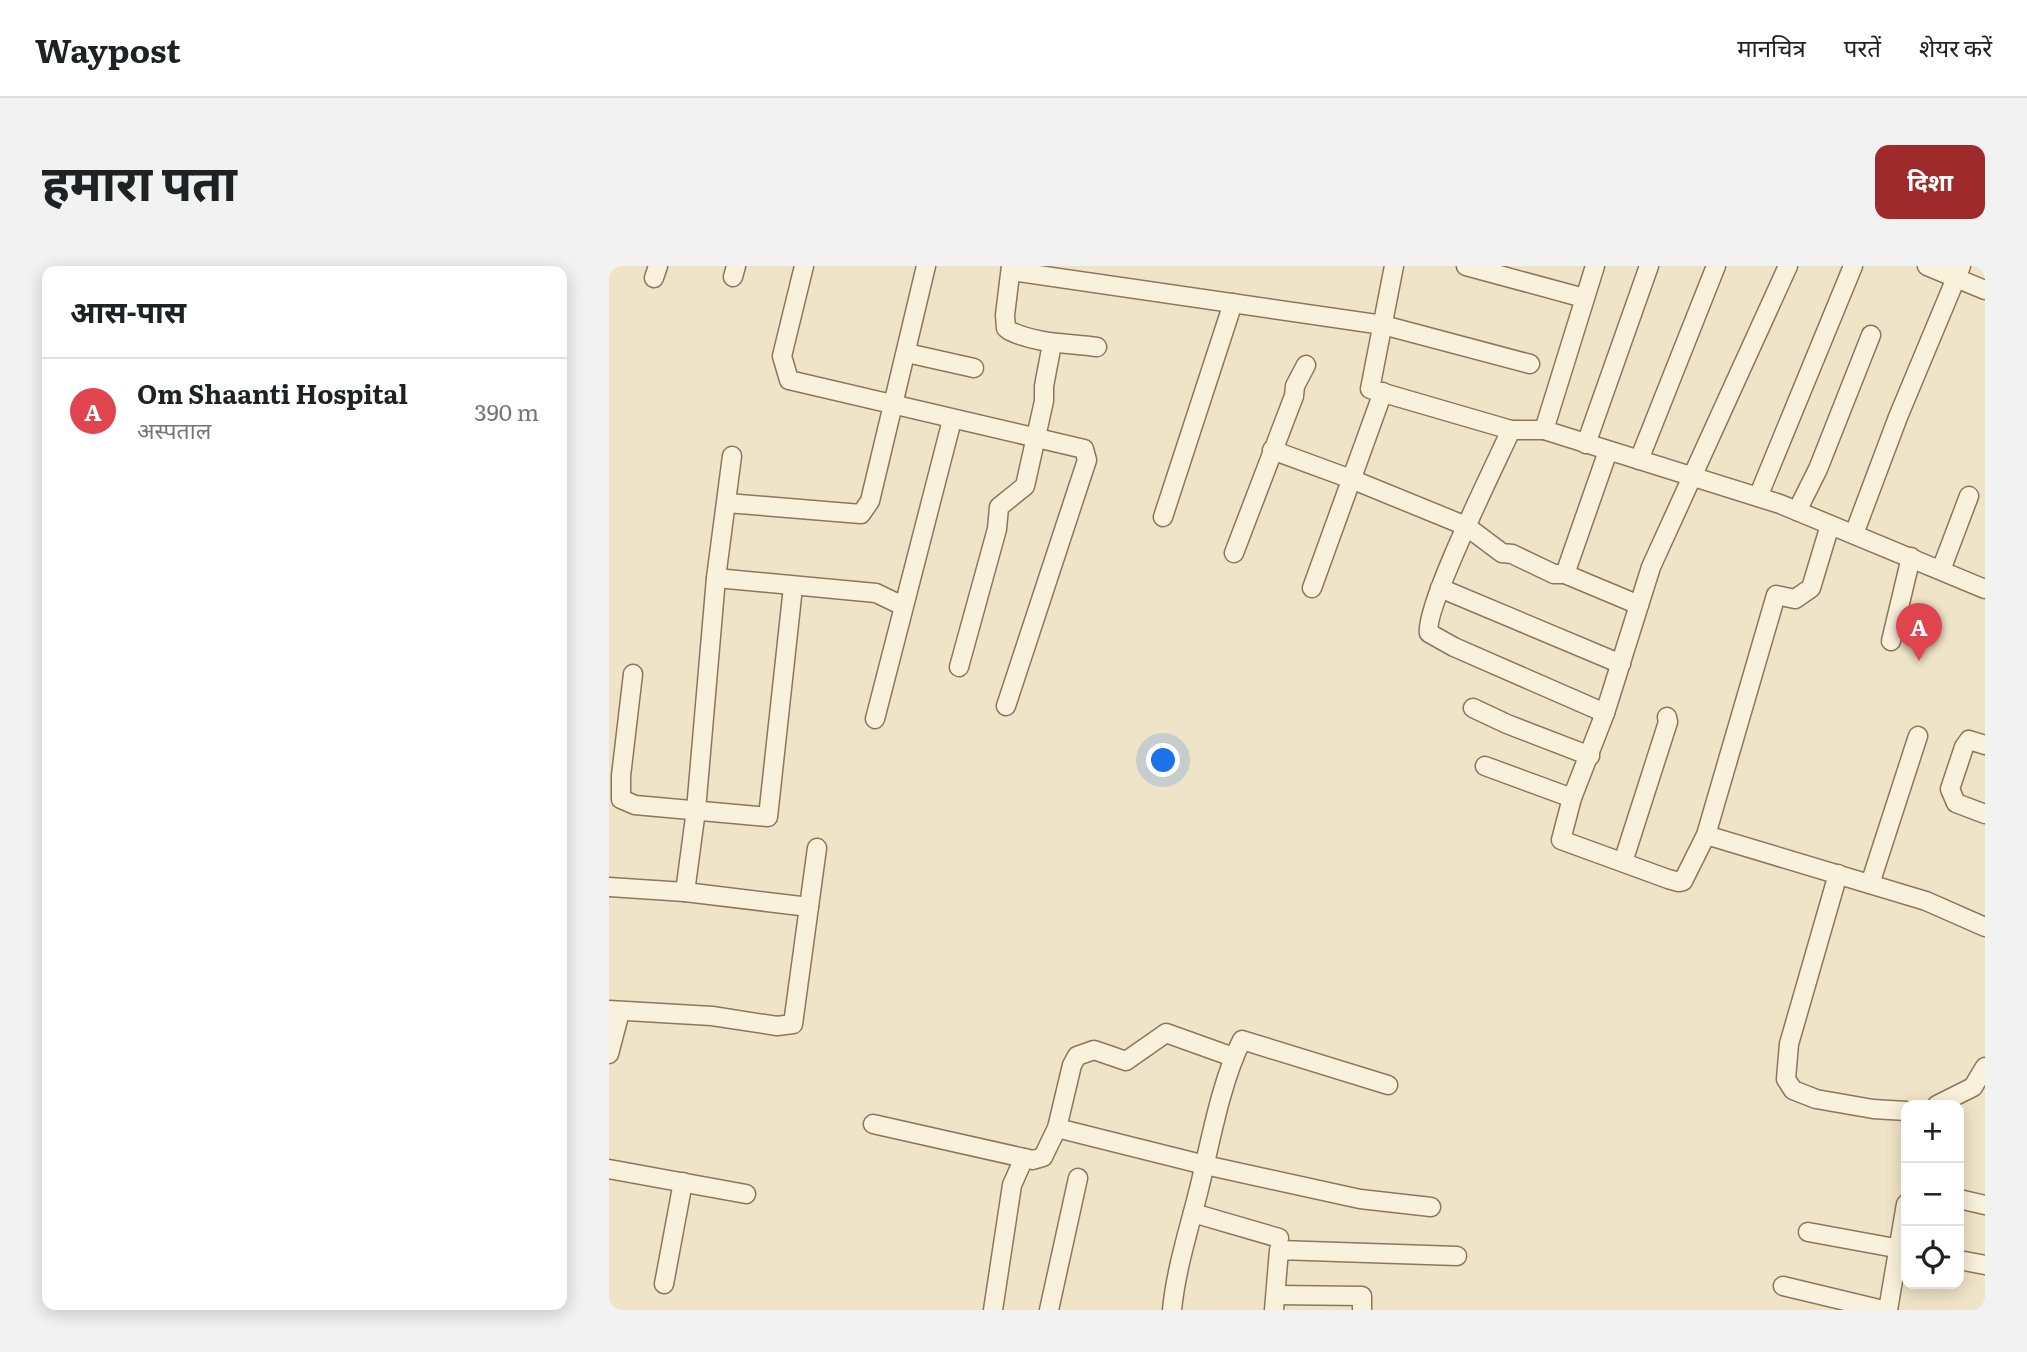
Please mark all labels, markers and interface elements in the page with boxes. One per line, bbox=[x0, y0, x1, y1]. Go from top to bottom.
text: Waypost bbox=[35, 24, 181, 73]
text: मानचित्र bbox=[1737, 29, 1806, 64]
text: परतें bbox=[1844, 29, 1881, 64]
text: शेयर करें bbox=[1919, 29, 1992, 64]
text: हमारा पता bbox=[42, 143, 237, 216]
button: दिशा bbox=[1875, 145, 1985, 219]
text: आस-पास bbox=[70, 288, 186, 332]
text: Om Shaanti Hospital bbox=[137, 373, 408, 412]
text: A bbox=[84, 394, 102, 428]
text: 390 m bbox=[474, 394, 539, 428]
text: अस्पताल bbox=[137, 412, 211, 446]
pin: A bbox=[1896, 603, 1942, 661]
your location bbox=[1146, 743, 1180, 777]
map controls bbox=[1901, 1100, 1964, 1289]
button: + bbox=[1901, 1100, 1964, 1163]
button: − bbox=[1901, 1163, 1964, 1226]
button: locate bbox=[1901, 1226, 1964, 1289]

